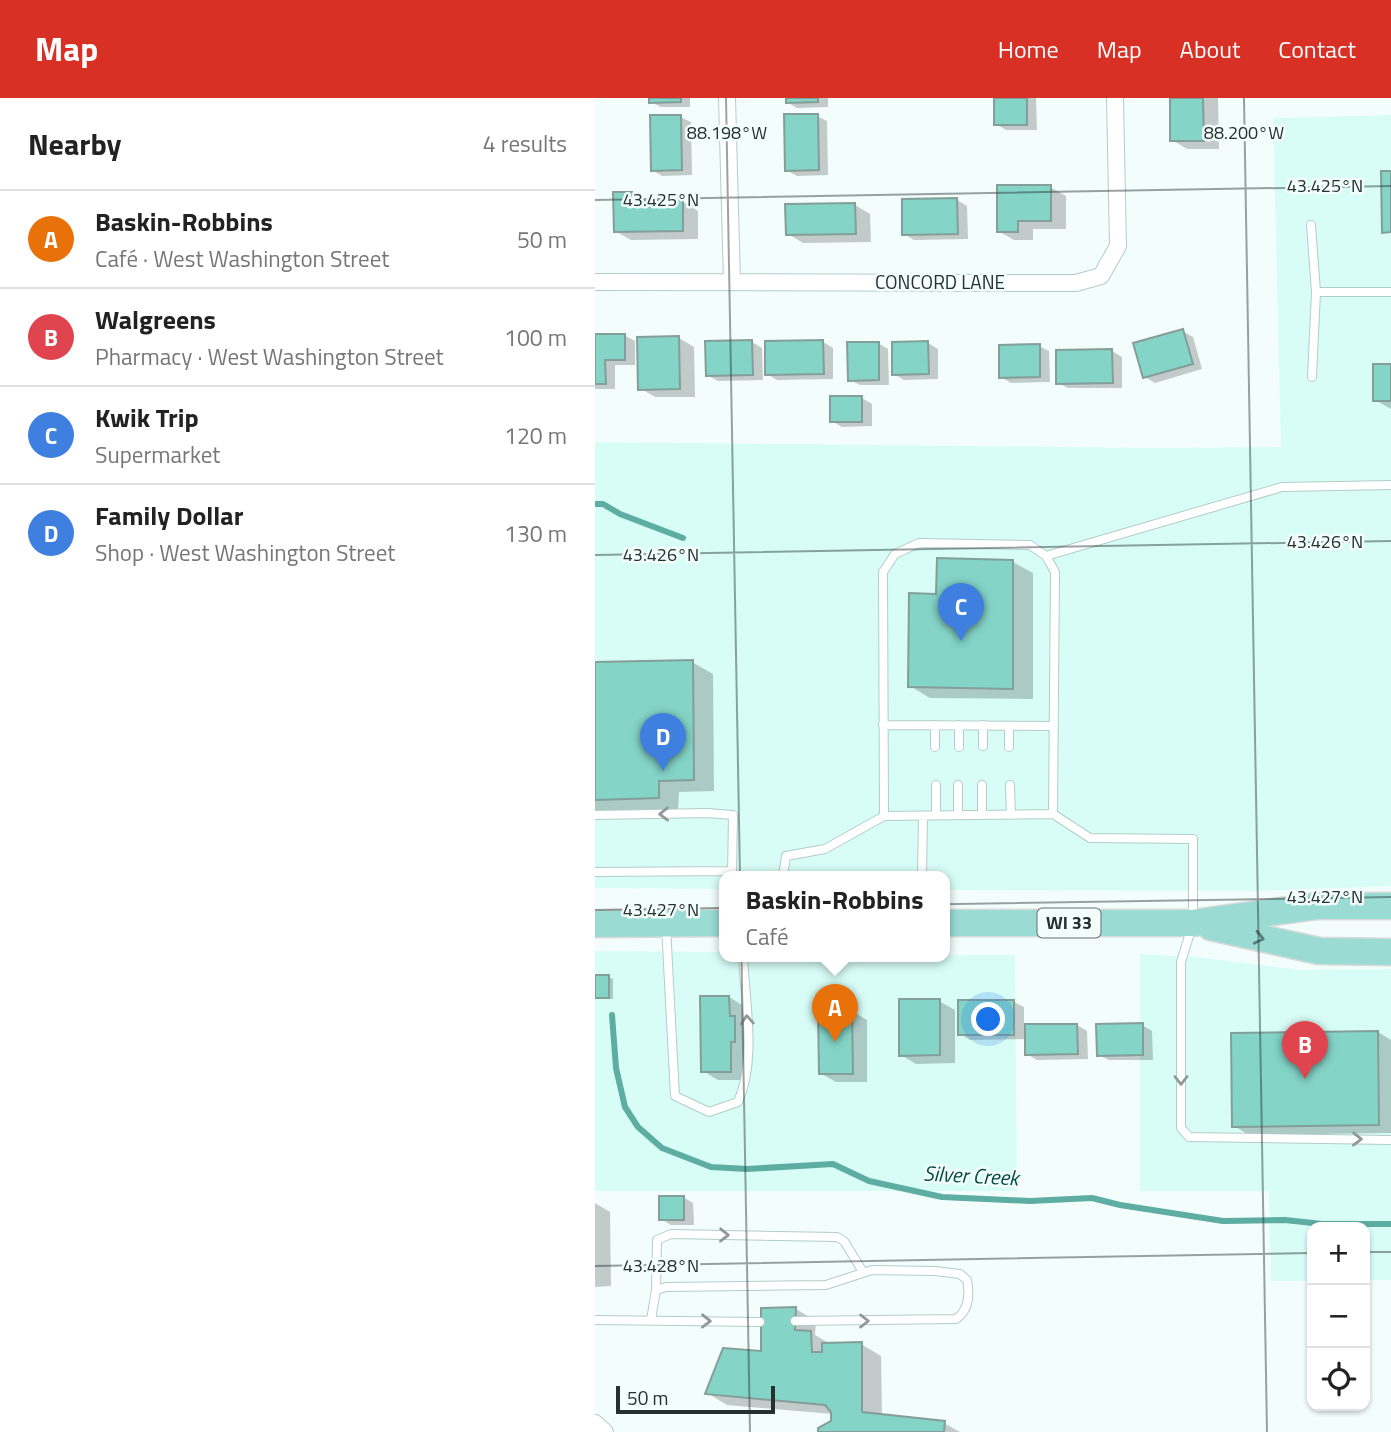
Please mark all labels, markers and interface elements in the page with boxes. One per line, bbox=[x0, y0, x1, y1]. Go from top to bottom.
text: Map bbox=[35, 24, 98, 74]
text: Home bbox=[998, 31, 1059, 67]
text: Map bbox=[1097, 31, 1142, 67]
text: About bbox=[1180, 31, 1240, 67]
text: Contact bbox=[1278, 31, 1356, 67]
text: 88.198°W bbox=[687, 119, 767, 146]
text: 88.200°W bbox=[1204, 119, 1284, 146]
text: Nearby bbox=[28, 121, 121, 167]
text: 4 results bbox=[483, 126, 567, 161]
text: 43.425°N bbox=[1287, 172, 1363, 199]
text: 43.425°N bbox=[623, 186, 699, 213]
text: Baskin-Robbins bbox=[95, 202, 273, 241]
text: A bbox=[44, 222, 58, 257]
text: 50 m bbox=[517, 222, 567, 257]
text: Café · West Washington Street bbox=[95, 241, 389, 276]
street label: CONCORD LANE bbox=[875, 267, 1005, 296]
text: Walgreens bbox=[95, 300, 216, 339]
text: B bbox=[44, 320, 58, 355]
text: 100 m bbox=[504, 320, 567, 355]
text: Pharmacy · West Washington Street bbox=[95, 339, 444, 374]
text: Kwik Trip bbox=[95, 398, 199, 437]
text: C bbox=[45, 418, 57, 453]
text: 120 m bbox=[504, 418, 567, 453]
text: Supermarket bbox=[95, 437, 220, 472]
text: Family Dollar bbox=[95, 496, 243, 535]
text: D bbox=[44, 516, 58, 551]
text: 130 m bbox=[504, 516, 567, 551]
text: 43.426°N bbox=[1287, 528, 1363, 555]
text: Shop · West Washington Street bbox=[95, 535, 395, 570]
text: 43.426°N bbox=[623, 541, 699, 568]
pin: C bbox=[938, 583, 984, 641]
pin: D bbox=[640, 713, 686, 771]
one-way arrow bbox=[659, 806, 670, 821]
popup bbox=[719, 871, 950, 962]
text: Baskin-Robbins bbox=[746, 880, 923, 919]
text: 43.427°N bbox=[1287, 883, 1363, 910]
text: 43.427°N bbox=[623, 896, 699, 923]
road number: WI 33 bbox=[1037, 908, 1100, 938]
text: Café bbox=[746, 919, 789, 954]
one-way arrow bbox=[1253, 929, 1265, 944]
pin: A bbox=[812, 984, 858, 1042]
your location bbox=[971, 1002, 1005, 1036]
one-way arrow bbox=[740, 1015, 755, 1026]
pin: B bbox=[1282, 1021, 1328, 1079]
one-way arrow bbox=[1173, 1076, 1189, 1086]
one-way arrow bbox=[1352, 1131, 1363, 1147]
water label: Silver Creek bbox=[923, 1157, 1022, 1194]
map controls bbox=[1307, 1222, 1370, 1411]
button: + bbox=[1307, 1222, 1370, 1285]
one-way arrow bbox=[718, 1227, 729, 1242]
text: 43.428°N bbox=[623, 1252, 699, 1279]
button: − bbox=[1307, 1285, 1370, 1348]
one-way arrow bbox=[701, 1313, 712, 1329]
one-way arrow bbox=[859, 1313, 869, 1329]
button: locate bbox=[1307, 1348, 1370, 1411]
scale bar bbox=[616, 1383, 775, 1415]
text: 50 m bbox=[627, 1383, 668, 1412]

